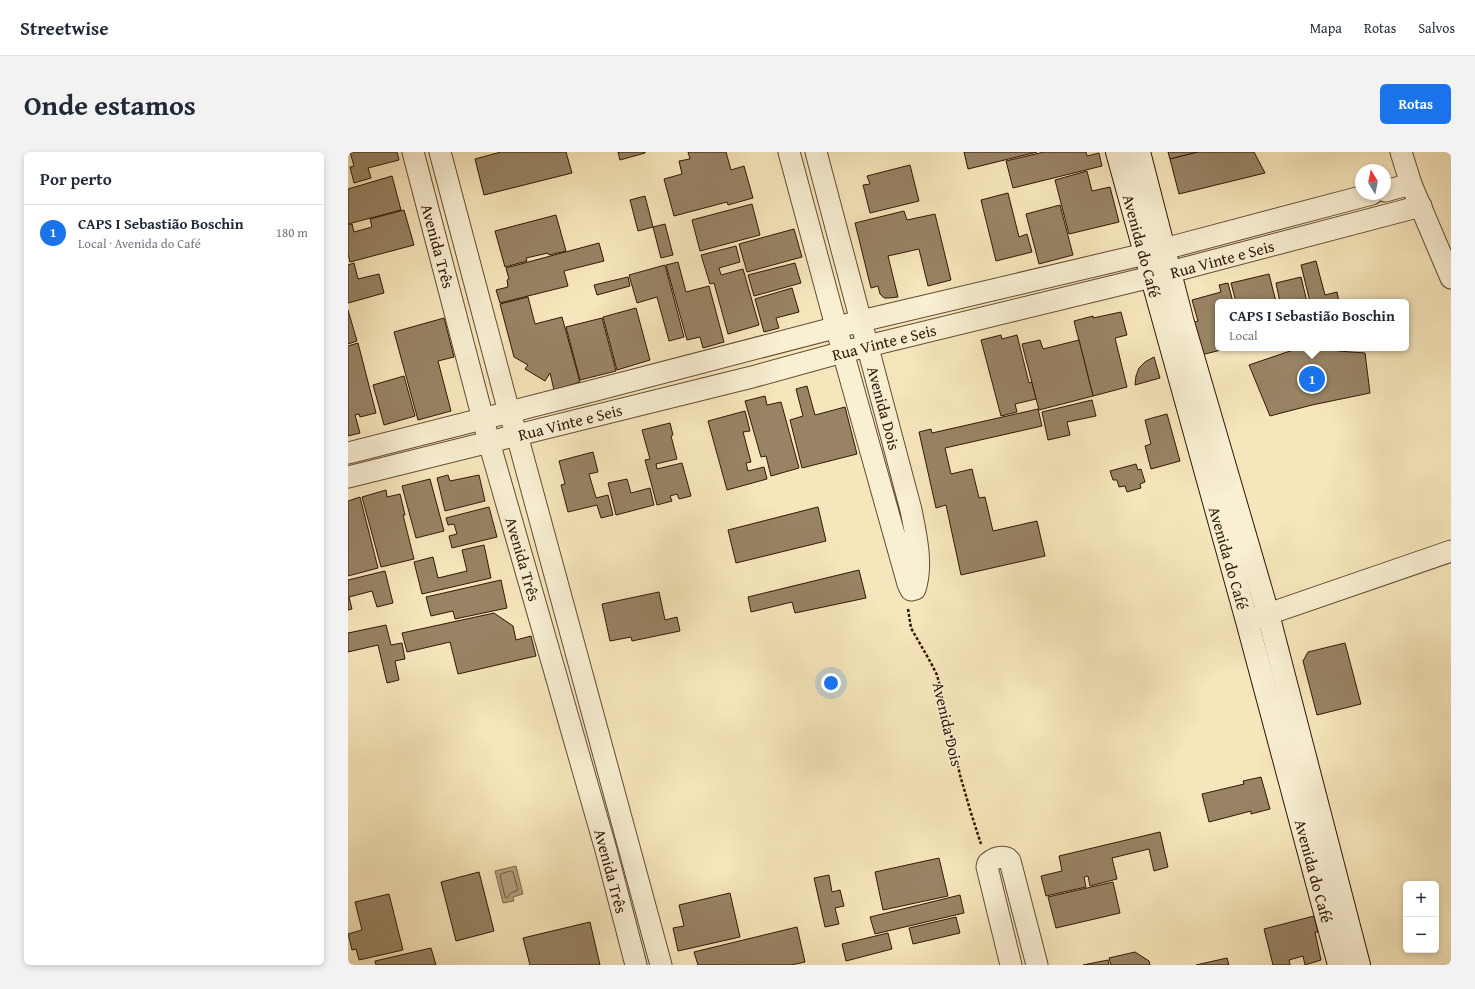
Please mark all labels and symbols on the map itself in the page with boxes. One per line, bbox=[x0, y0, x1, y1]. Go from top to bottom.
north arrow bbox=[1355, 164, 1391, 200]
street label: Avenida do Café bbox=[1117, 192, 1167, 300]
street label: Avenida Três bbox=[415, 201, 461, 291]
street label: Rua Vinte e Seis bbox=[1167, 234, 1277, 284]
street label: Rua Vinte e Seis bbox=[829, 317, 939, 367]
street label: Avenida Dois bbox=[861, 363, 907, 453]
pin: 1 bbox=[1299, 364, 1325, 394]
street label: Rua Vinte e Seis bbox=[515, 397, 625, 447]
street label: Avenida do Café bbox=[1203, 504, 1255, 612]
street label: Avenida Três bbox=[500, 514, 546, 604]
your location bbox=[821, 673, 841, 693]
street label: Avenida Dois bbox=[927, 679, 969, 769]
street label: Avenida do Café bbox=[1289, 817, 1339, 925]
street label: Avenida Três bbox=[588, 826, 634, 916]

